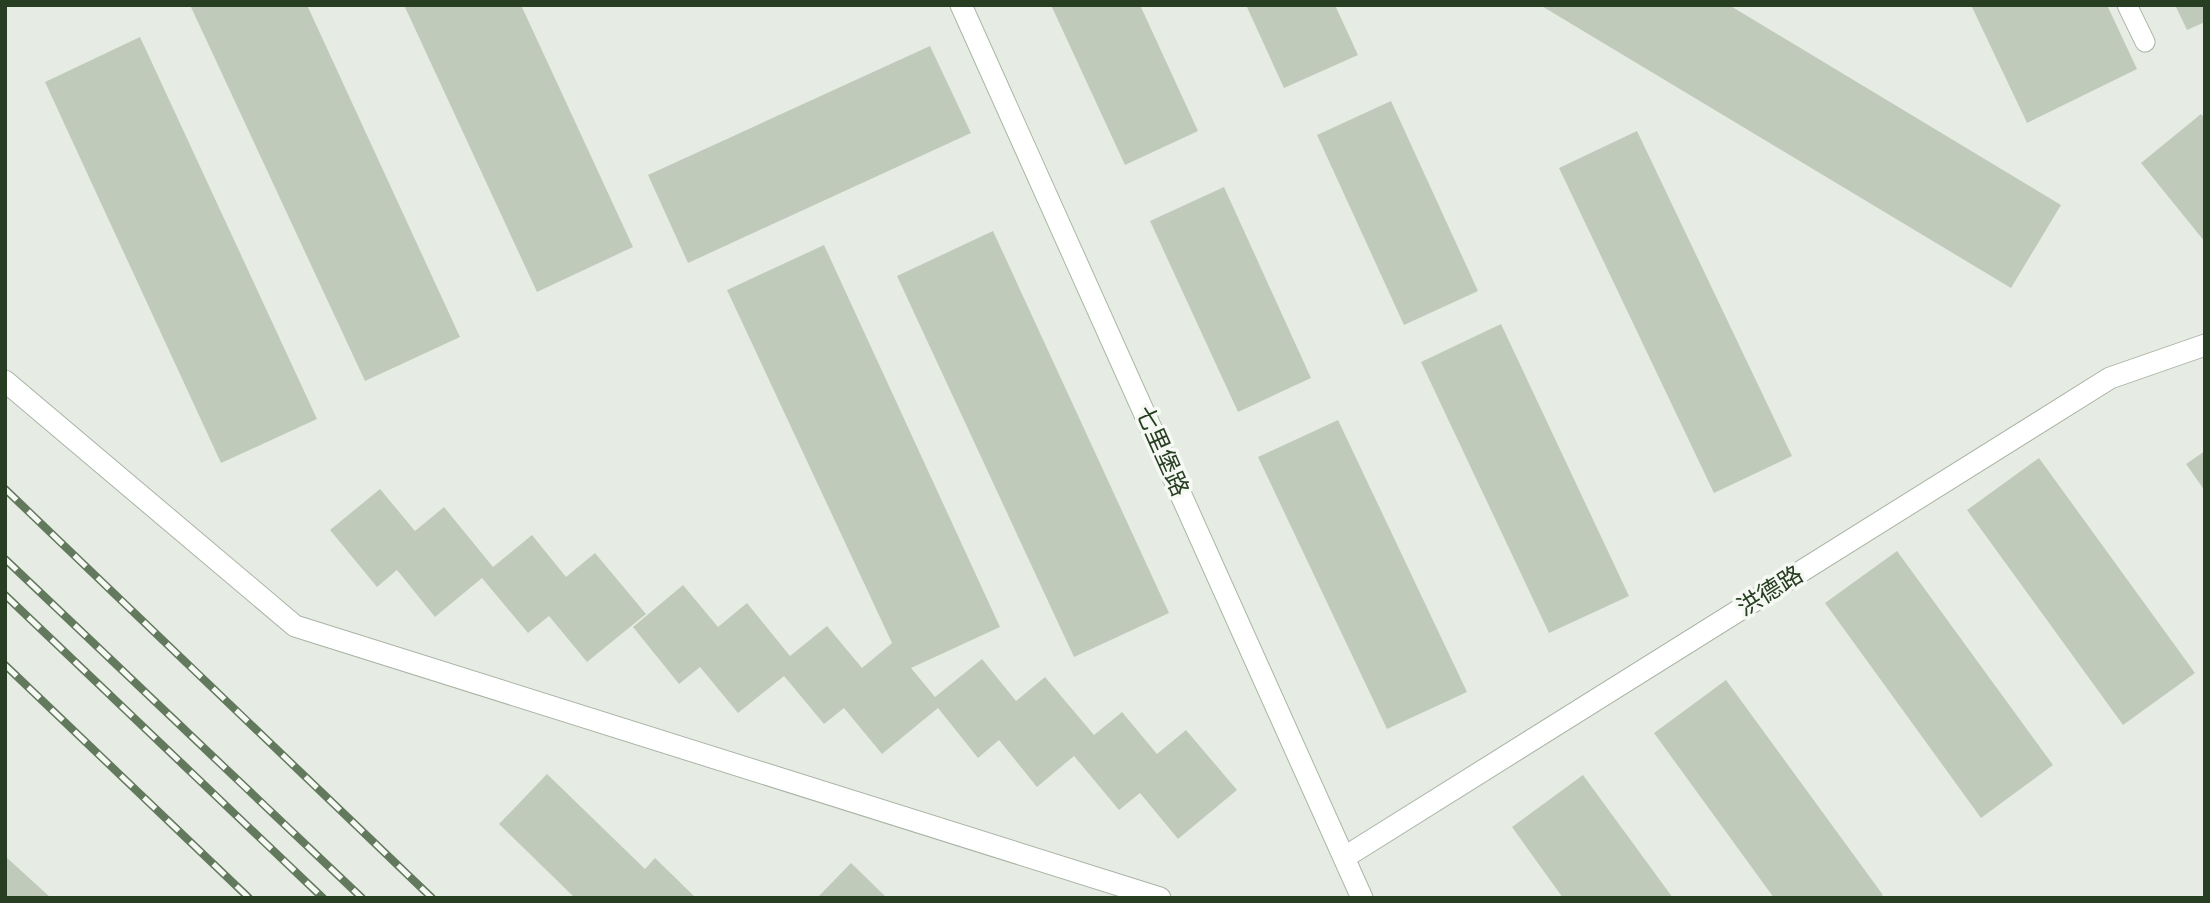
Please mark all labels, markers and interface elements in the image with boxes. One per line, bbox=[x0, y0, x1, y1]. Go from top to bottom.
street label: 七里堡路 bbox=[1129, 401, 1196, 501]
street label: 洪德路 bbox=[1731, 558, 1808, 623]

